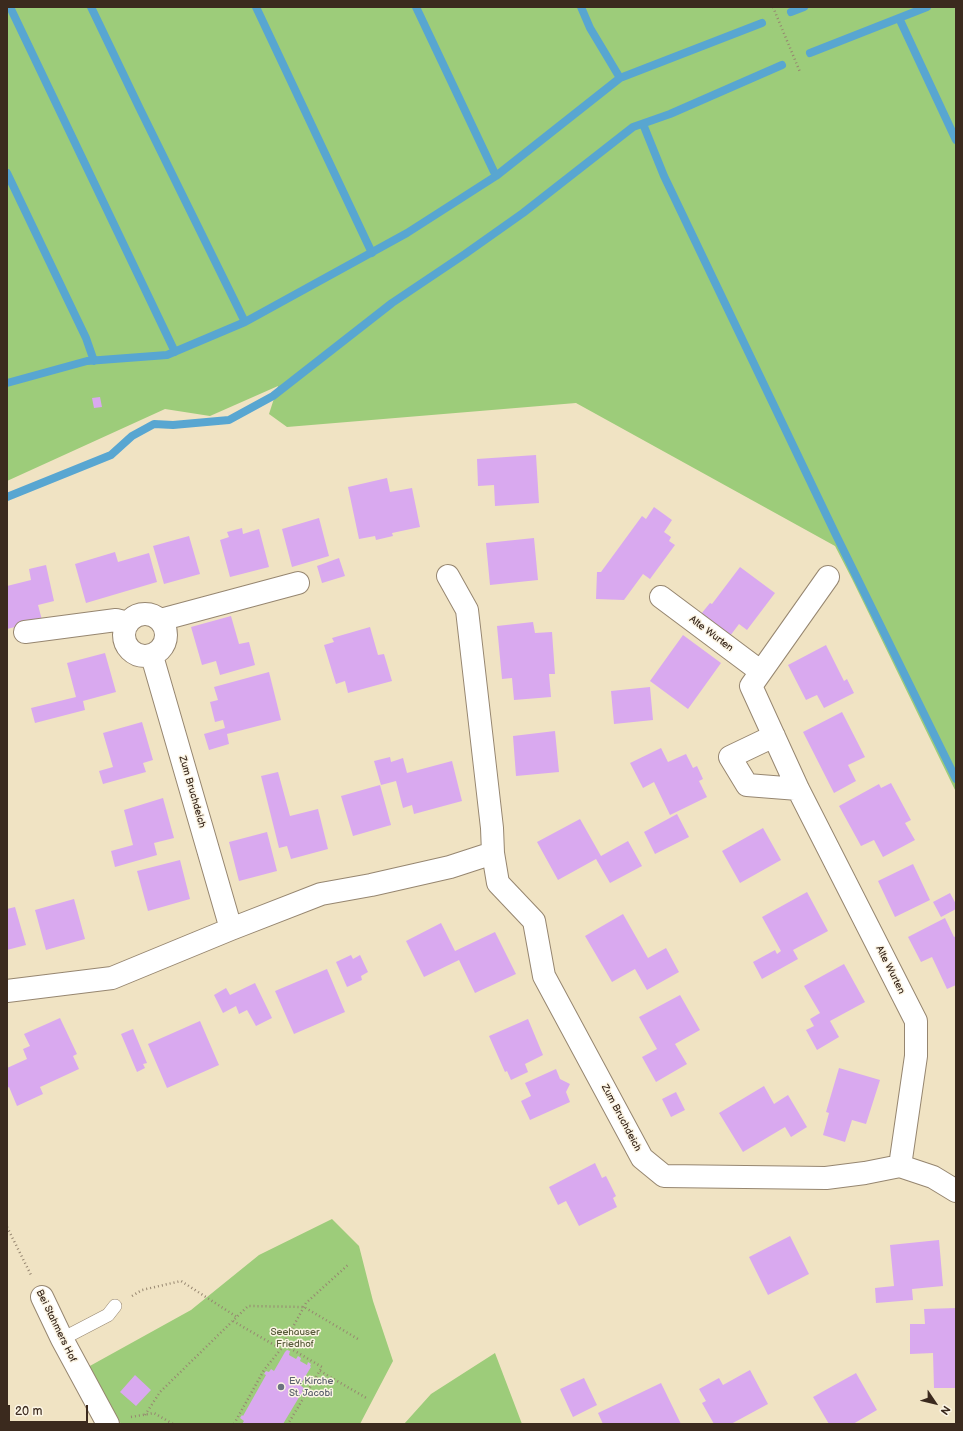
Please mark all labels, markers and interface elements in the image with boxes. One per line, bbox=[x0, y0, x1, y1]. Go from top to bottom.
street label: Alte Wurten bbox=[687, 613, 735, 655]
street label: Zum Bruchdeich bbox=[176, 755, 208, 829]
street label: Alte Wurten bbox=[873, 944, 907, 996]
street label: Zum Bruchdeich bbox=[598, 1082, 644, 1154]
street label: Bei Stahmers Hof bbox=[33, 1288, 79, 1364]
park label: Seehauser Friedhof bbox=[270, 1326, 320, 1350]
place label: Ev. Kirche St. Jacobi bbox=[289, 1375, 333, 1398]
marker: Ev. Kirche St. Jacobi bbox=[276, 1382, 286, 1392]
north arrow bbox=[915, 1383, 955, 1423]
scale bar bbox=[10, 1397, 90, 1423]
text: N bbox=[938, 1403, 953, 1417]
text: 20 m bbox=[15, 1404, 42, 1419]

